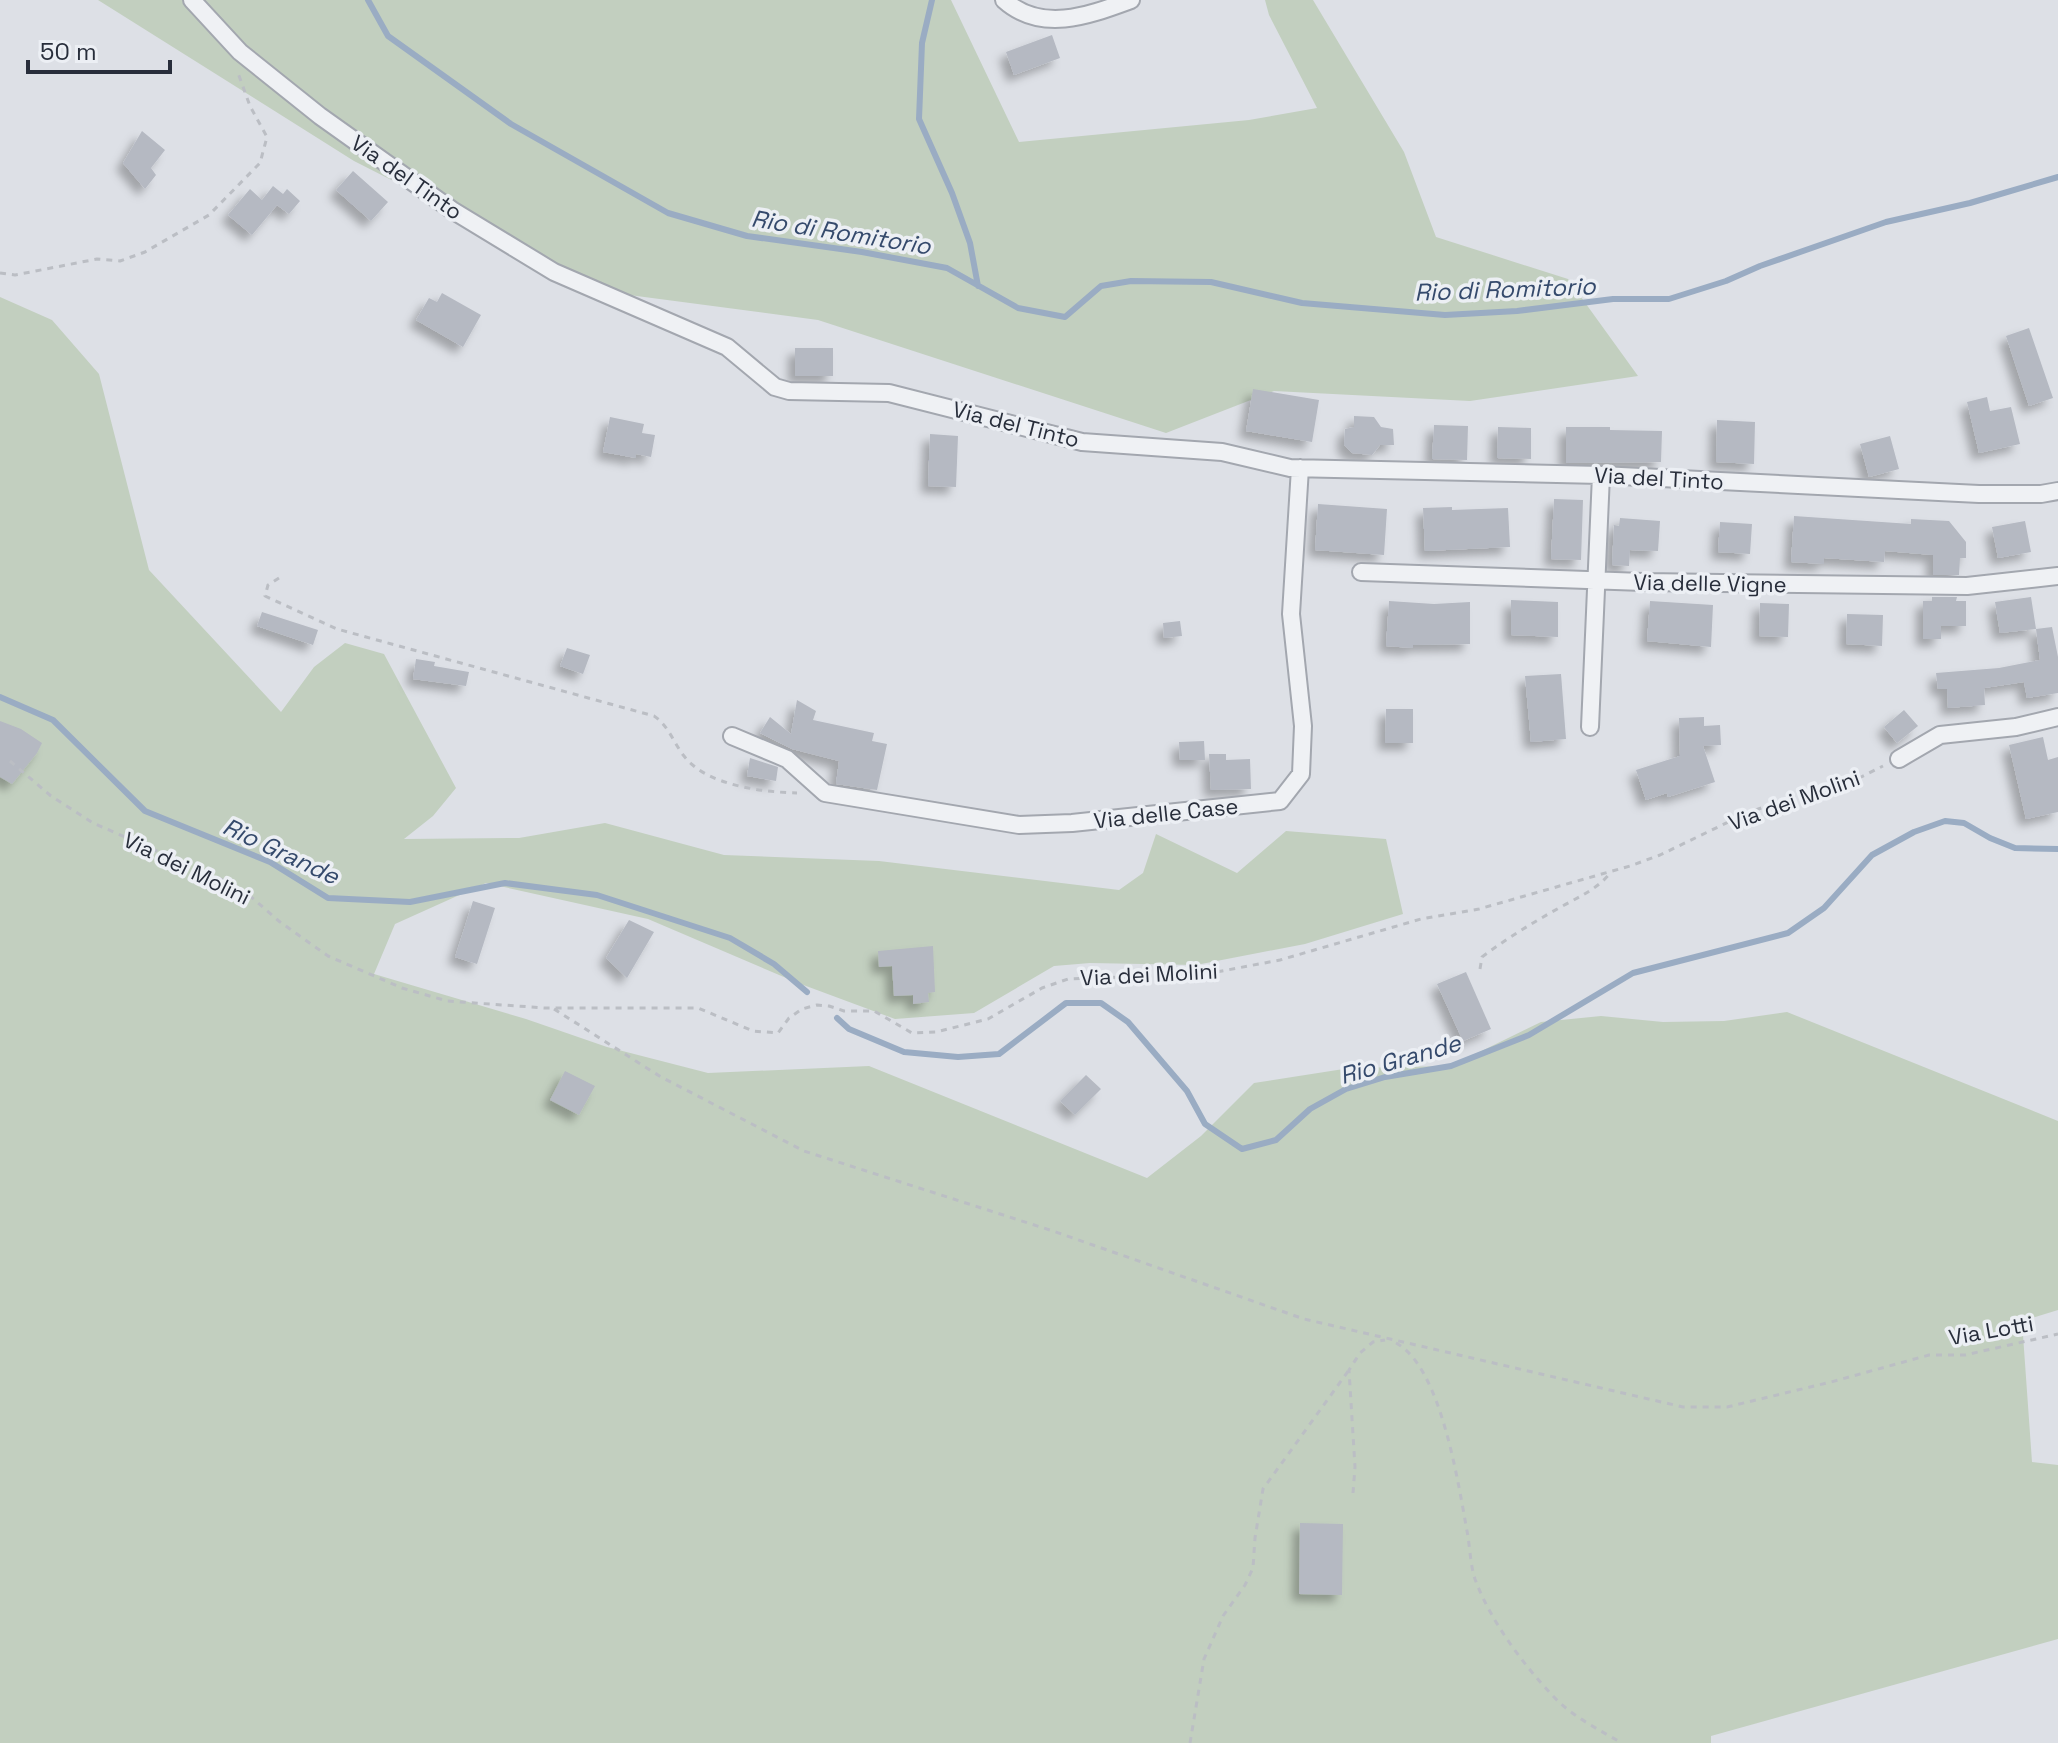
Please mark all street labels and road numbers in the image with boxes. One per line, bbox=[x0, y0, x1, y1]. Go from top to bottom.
street label: Via del Tinto bbox=[346, 128, 468, 226]
street label: Via del Tinto bbox=[950, 395, 1082, 453]
street label: Via del Tinto bbox=[1594, 461, 1724, 495]
street label: Via delle Vigne bbox=[1633, 568, 1787, 598]
street label: Via dei Molini bbox=[1724, 763, 1864, 837]
street label: Via delle Case bbox=[1092, 791, 1240, 835]
street label: Via dei Molini bbox=[119, 825, 255, 911]
street label: Via dei Molini bbox=[1079, 956, 1219, 992]
street label: Via Lotti bbox=[1946, 1309, 2036, 1351]

